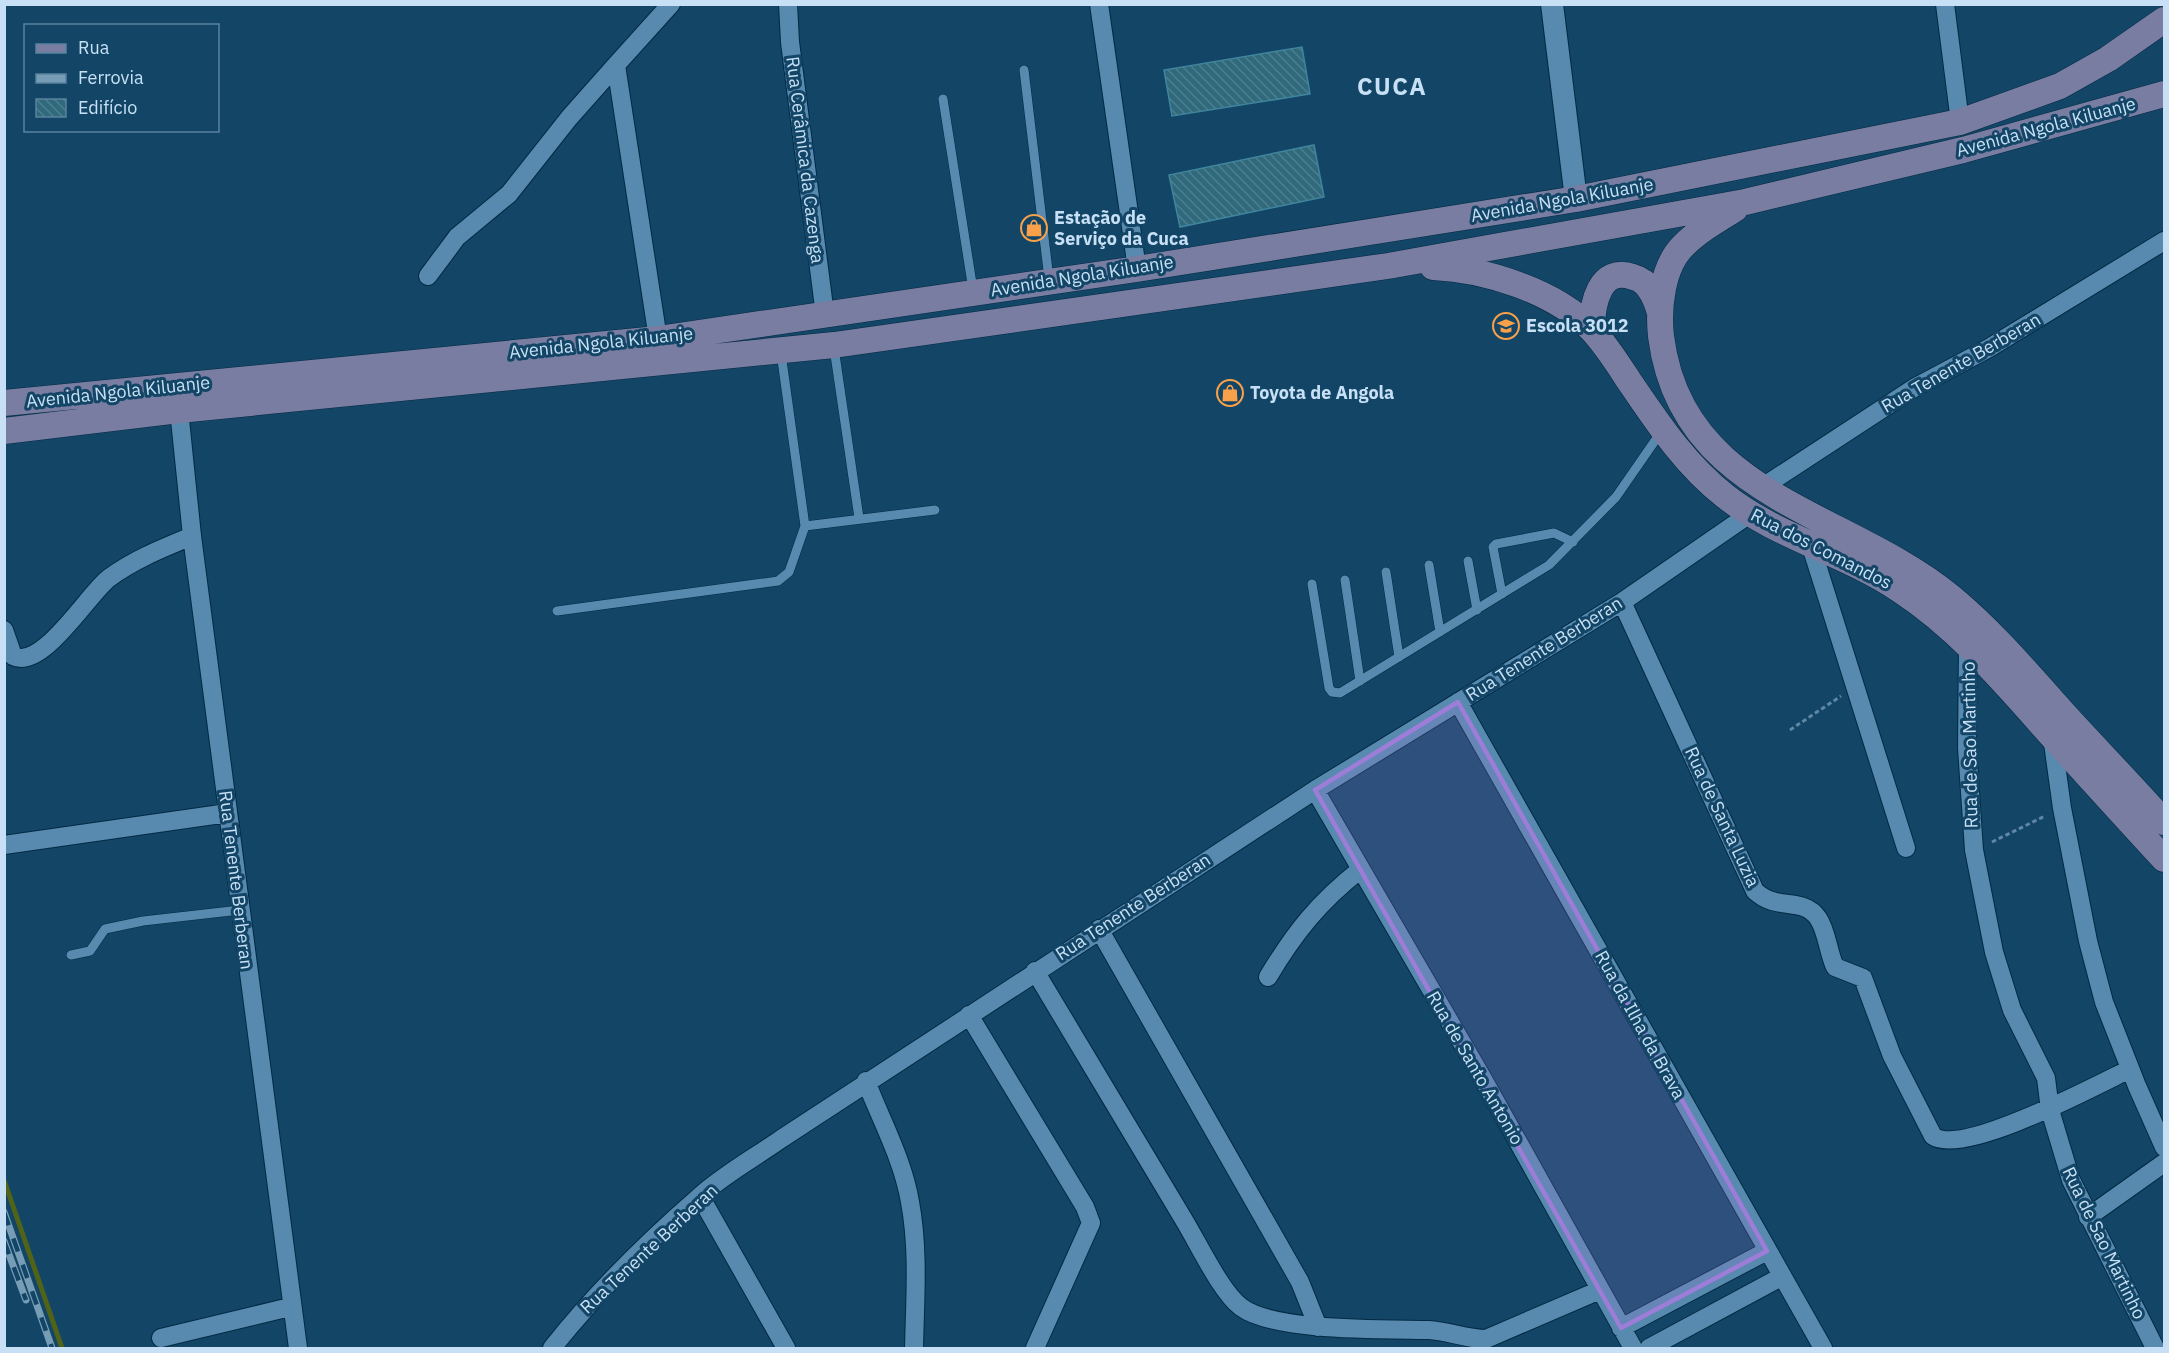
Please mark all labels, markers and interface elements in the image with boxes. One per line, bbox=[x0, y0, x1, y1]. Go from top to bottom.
legend bbox=[24, 24, 219, 132]
text: Rua bbox=[78, 36, 110, 59]
street label: Rua Cerâmica da Cazenga bbox=[781, 55, 830, 265]
text: Ferrovia bbox=[78, 66, 144, 89]
district label: CUCA bbox=[1357, 70, 1427, 102]
street label: Avenida Ngola Kiluanje bbox=[1954, 91, 2138, 162]
text: Edifício bbox=[78, 96, 137, 119]
street label: Avenida Ngola Kiluanje bbox=[1469, 172, 1655, 227]
place label: Estação de Serviço da Cuca bbox=[1054, 206, 1189, 250]
shop icon: Estação de Serviço da Cuca bbox=[1019, 213, 1049, 243]
street label: Avenida Ngola Kiluanje bbox=[989, 250, 1175, 301]
street label: Rua Tenente Berberan bbox=[1877, 308, 2045, 418]
school or university icon: Escola 3012 bbox=[1491, 311, 1521, 341]
place label: Escola 3012 bbox=[1526, 314, 1629, 337]
street label: Avenida Ngola Kiluanje bbox=[508, 321, 694, 364]
street label: Avenida Ngola Kiluanje bbox=[25, 370, 211, 413]
shop icon: Toyota de Angola bbox=[1215, 378, 1245, 408]
place label: Toyota de Angola bbox=[1250, 381, 1394, 404]
street label: Rua dos Comandos bbox=[1747, 503, 1896, 594]
street label: Rua Tenente Berberan bbox=[1461, 591, 1626, 706]
street label: Rua de Sao Martinho bbox=[1957, 661, 1982, 829]
street label: Rua de Santa Luzia bbox=[1680, 743, 1765, 891]
street label: Rua Tenente Berberan bbox=[214, 789, 259, 971]
street label: Rua Tenente Berberan bbox=[1051, 848, 1215, 965]
street label: Rua da Ilha da Brava bbox=[1590, 946, 1691, 1103]
street label: Rua de Santo Antonio bbox=[1422, 987, 1529, 1149]
street label: Rua de Sao Martinho bbox=[2058, 1163, 2151, 1323]
street label: Rua Tenente Berberan bbox=[575, 1179, 722, 1319]

